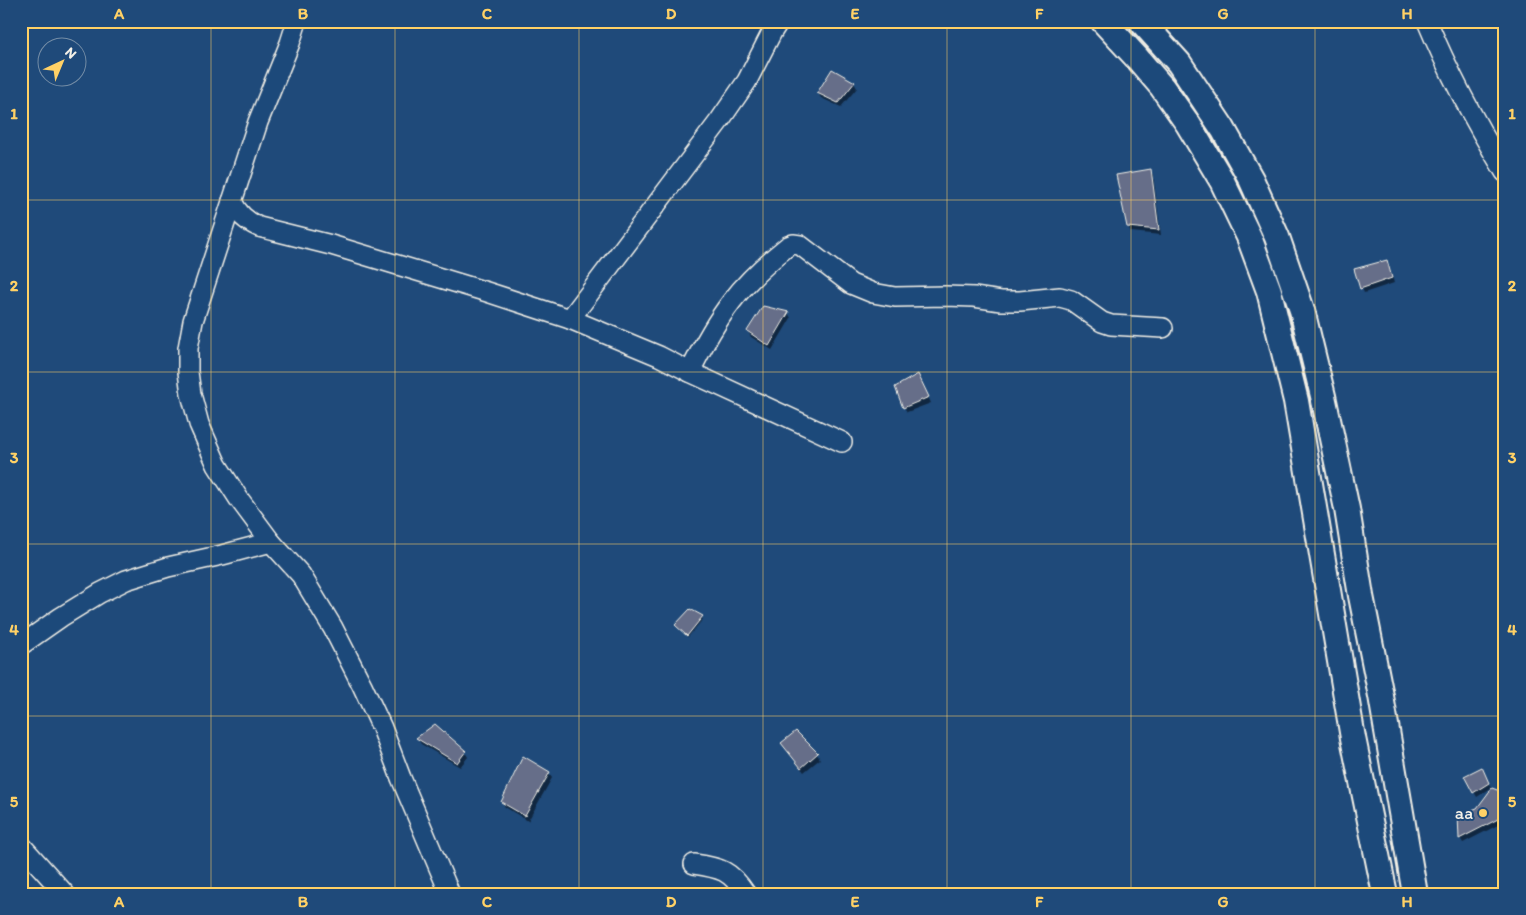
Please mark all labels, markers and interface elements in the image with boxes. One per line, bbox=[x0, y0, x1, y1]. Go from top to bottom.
text: A bbox=[113, 4, 125, 23]
text: B bbox=[298, 4, 309, 23]
text: C bbox=[482, 4, 493, 23]
text: D bbox=[666, 4, 677, 23]
text: E bbox=[851, 4, 860, 23]
text: F bbox=[1035, 4, 1044, 23]
text: G bbox=[1217, 4, 1229, 23]
text: H bbox=[1401, 4, 1413, 23]
north arrow bbox=[38, 38, 88, 88]
text: N bbox=[61, 44, 80, 62]
text: 1 bbox=[10, 104, 18, 123]
text: 1 bbox=[1508, 104, 1516, 123]
text: 2 bbox=[10, 276, 19, 295]
text: 2 bbox=[1508, 276, 1517, 295]
text: 3 bbox=[10, 448, 19, 467]
text: 3 bbox=[1508, 448, 1517, 467]
text: 4 bbox=[9, 620, 19, 639]
text: 4 bbox=[1507, 620, 1517, 639]
text: 5 bbox=[10, 792, 19, 811]
text: 5 bbox=[1508, 792, 1517, 811]
place label: aa bbox=[1455, 802, 1473, 824]
marker: aa bbox=[1477, 807, 1489, 819]
text: A bbox=[113, 892, 125, 911]
text: B bbox=[298, 892, 309, 911]
text: C bbox=[482, 892, 493, 911]
text: D bbox=[666, 892, 677, 911]
text: E bbox=[851, 892, 860, 911]
text: F bbox=[1035, 892, 1044, 911]
text: G bbox=[1217, 892, 1229, 911]
text: H bbox=[1401, 892, 1413, 911]

